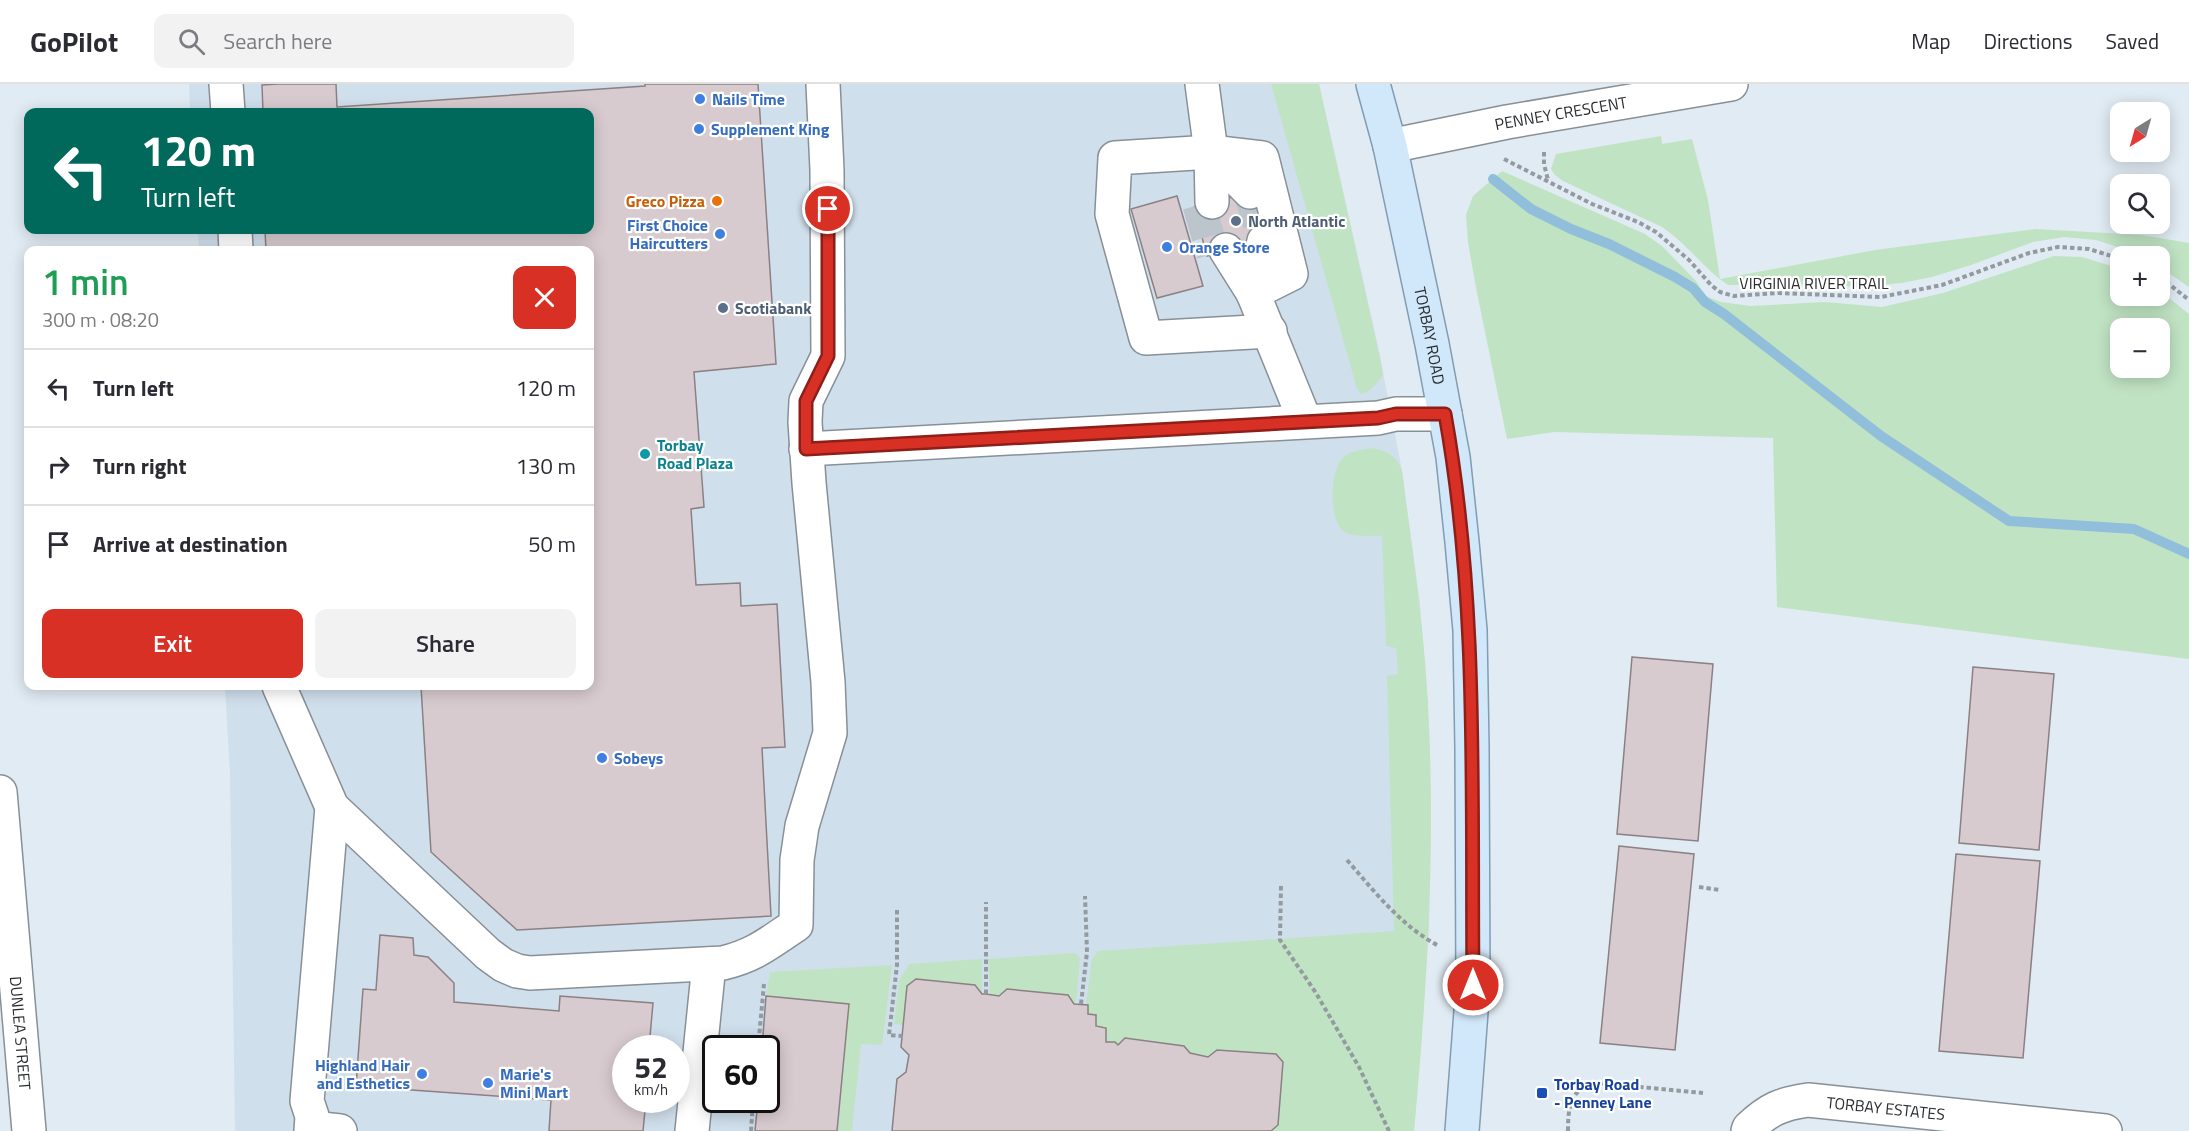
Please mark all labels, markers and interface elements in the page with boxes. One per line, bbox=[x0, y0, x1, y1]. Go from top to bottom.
search box bbox=[154, 14, 574, 68]
text: GoPilot bbox=[30, 20, 118, 63]
text: Search here bbox=[223, 24, 332, 58]
icon: search bbox=[175, 25, 208, 58]
text: Map bbox=[1911, 25, 1951, 57]
text: Directions bbox=[1984, 25, 2073, 57]
text: Saved bbox=[2106, 25, 2159, 57]
place label: Nails Time bbox=[712, 87, 785, 111]
street label: PENNEY CRESCENT bbox=[1492, 90, 1629, 136]
marker: Nails Time bbox=[693, 92, 707, 106]
north arrow bbox=[2110, 102, 2170, 162]
map controls bbox=[2110, 102, 2170, 378]
place label: Supplement King bbox=[711, 117, 830, 141]
text: 120 m bbox=[141, 118, 256, 182]
marker: Supplement King bbox=[692, 122, 706, 136]
icon: left bbox=[42, 132, 120, 210]
button: search bbox=[2110, 174, 2170, 234]
text: Turn left bbox=[141, 176, 235, 217]
pin bbox=[802, 183, 853, 234]
place label: Greco Pizza bbox=[626, 189, 705, 213]
icon: arrive bbox=[811, 192, 844, 225]
marker: Greco Pizza bbox=[710, 194, 724, 208]
place label: North Atlantic bbox=[1248, 209, 1345, 233]
place label: First Choice Haircutters bbox=[627, 213, 708, 255]
marker: North Atlantic bbox=[1229, 214, 1243, 228]
marker: First Choice Haircutters bbox=[713, 227, 727, 241]
place label: Orange Store bbox=[1179, 235, 1270, 259]
marker: Orange Store bbox=[1160, 240, 1174, 254]
button: + bbox=[2110, 246, 2170, 306]
text: 1 min bbox=[42, 254, 129, 309]
button: close bbox=[513, 266, 576, 329]
street label: VIRGINIA RIVER TRAIL bbox=[1739, 271, 1889, 295]
street label: TORBAY ROAD bbox=[1408, 284, 1451, 386]
place label: Scotiabank bbox=[735, 296, 812, 320]
marker: Scotiabank bbox=[716, 301, 730, 315]
text: 300 m · 08:20 bbox=[42, 304, 159, 335]
button: − bbox=[2110, 318, 2170, 378]
text: Turn left bbox=[93, 371, 174, 405]
text: 120 m bbox=[516, 371, 576, 405]
icon: left bbox=[42, 372, 75, 405]
place label: Torbay Road Plaza bbox=[657, 433, 733, 475]
marker: Torbay Road Plaza bbox=[638, 447, 652, 461]
text: Turn right bbox=[93, 449, 187, 483]
text: 130 m bbox=[516, 449, 576, 483]
icon: right bbox=[42, 450, 75, 483]
text: Arrive at destination bbox=[93, 527, 288, 561]
text: 50 m bbox=[528, 527, 576, 561]
icon: arrive bbox=[42, 528, 75, 561]
button: Exit bbox=[42, 609, 303, 678]
button: Share bbox=[315, 609, 576, 678]
place label: Sobeys bbox=[614, 746, 663, 770]
marker: Sobeys bbox=[595, 751, 609, 765]
position arrow bbox=[1441, 953, 1505, 1017]
street label: DUNLEA STREET bbox=[4, 975, 37, 1092]
speed limit sign: 60 bbox=[702, 1035, 780, 1113]
text: 52 bbox=[634, 1044, 668, 1090]
place label: Highland Hair and Esthetics bbox=[315, 1053, 410, 1095]
place label: Marie's Mini Mart bbox=[500, 1062, 568, 1104]
marker: Highland Hair and Esthetics bbox=[415, 1067, 429, 1081]
place label: Torbay Road - Penney Lane bbox=[1554, 1072, 1652, 1114]
marker: Marie's Mini Mart bbox=[481, 1076, 495, 1090]
text: km/h bbox=[634, 1078, 668, 1101]
marker: Torbay Road - Penney Lane bbox=[1535, 1086, 1549, 1100]
street label: TORBAY ESTATES bbox=[1825, 1090, 1946, 1126]

